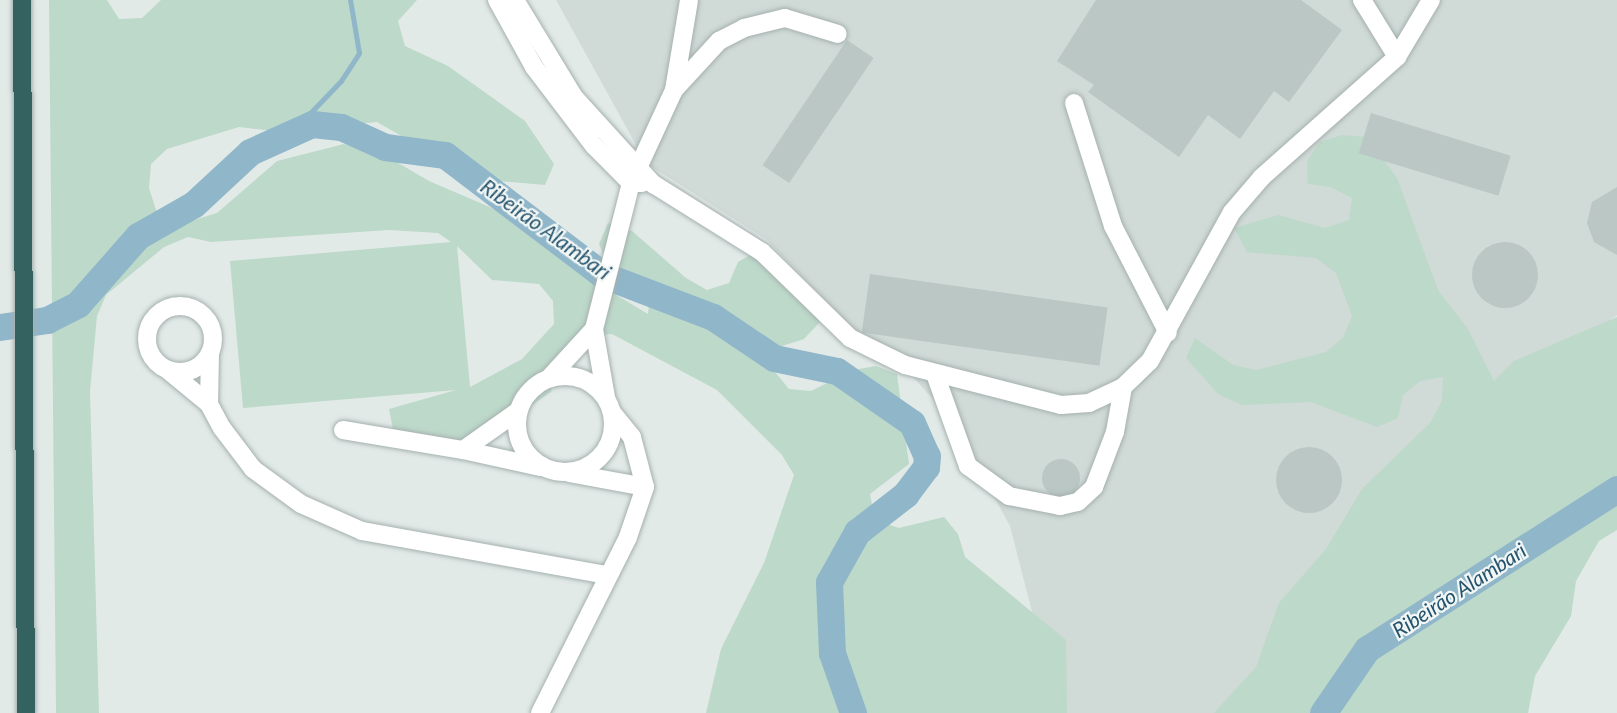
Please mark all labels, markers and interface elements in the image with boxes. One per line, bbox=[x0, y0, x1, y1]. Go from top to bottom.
water label: Ribeirão Alambari bbox=[476, 173, 616, 285]
water label: Ribeirão Alambari bbox=[1387, 537, 1531, 643]

